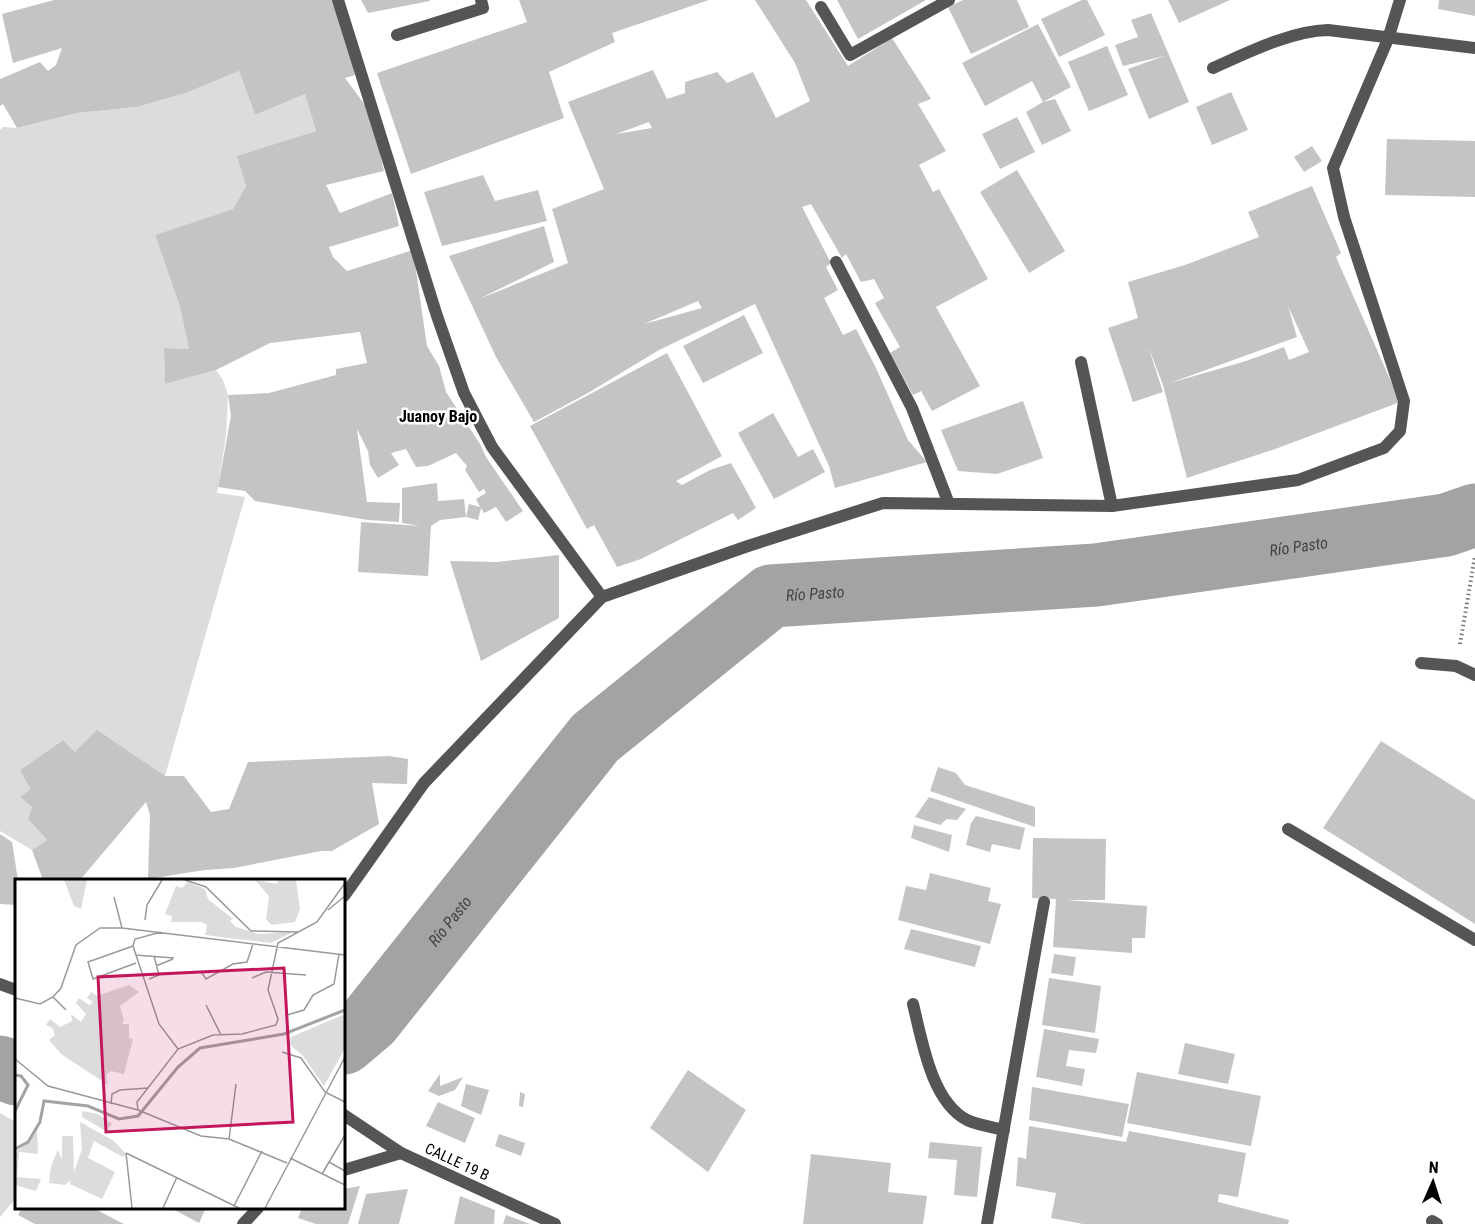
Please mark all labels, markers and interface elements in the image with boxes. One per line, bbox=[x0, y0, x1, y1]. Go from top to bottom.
district label: Juanoy Bajo bbox=[399, 407, 477, 426]
water label: Río Pasto bbox=[1268, 532, 1329, 560]
water label: Río Pasto bbox=[785, 582, 845, 605]
inset map bbox=[15, 879, 345, 1209]
water label: Río Pasto bbox=[424, 892, 475, 950]
street label: CALLE 19 B bbox=[422, 1139, 492, 1185]
north arrow bbox=[1403, 1152, 1463, 1212]
text: N bbox=[1428, 1158, 1439, 1177]

